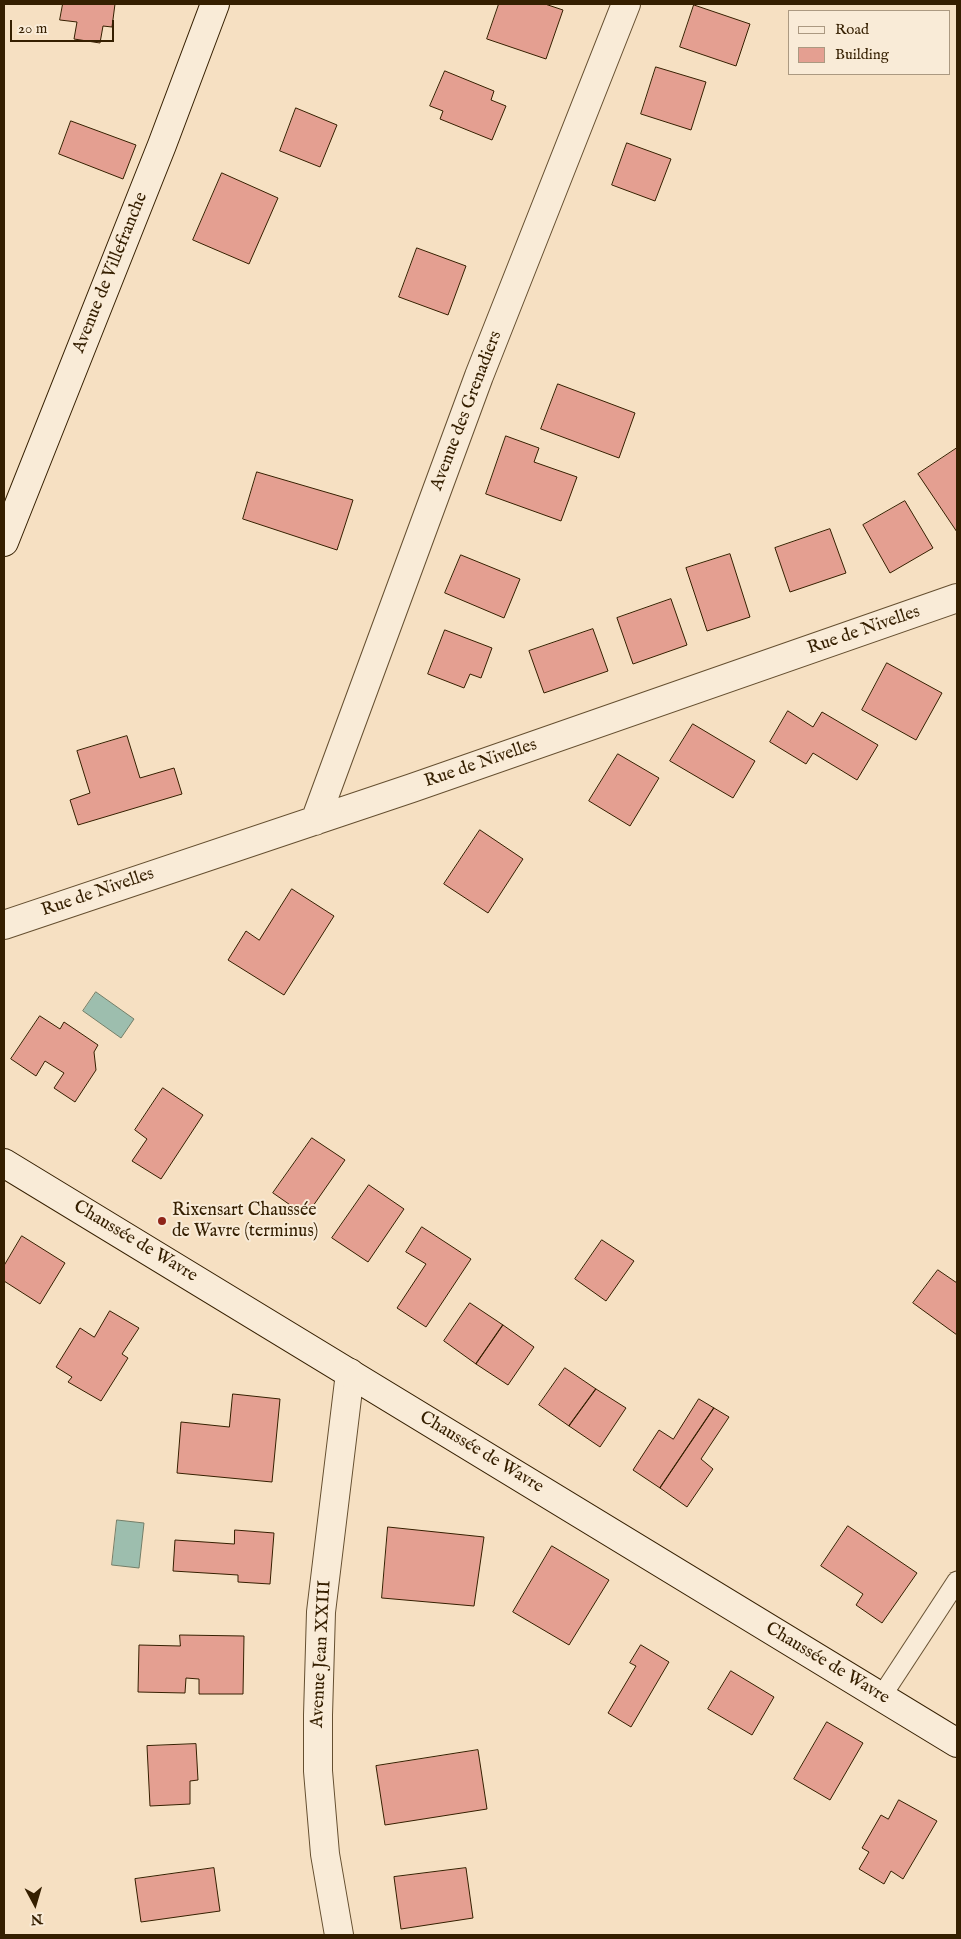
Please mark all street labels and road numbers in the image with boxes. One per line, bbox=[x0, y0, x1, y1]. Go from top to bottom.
street label: Avenue de Villefranche bbox=[69, 190, 153, 356]
street label: Avenue des Grenadiers bbox=[427, 328, 507, 494]
street label: Rue de Nivelles bbox=[805, 602, 923, 660]
street label: Rue de Nivelles bbox=[422, 735, 540, 793]
street label: Rue de Nivelles bbox=[39, 864, 157, 922]
street label: Chaussée de Wavre bbox=[69, 1196, 201, 1288]
street label: Chaussée de Wavre bbox=[415, 1407, 547, 1499]
street label: Avenue Jean XXIII bbox=[307, 1580, 337, 1728]
street label: Chaussée de Wavre bbox=[761, 1618, 893, 1710]

